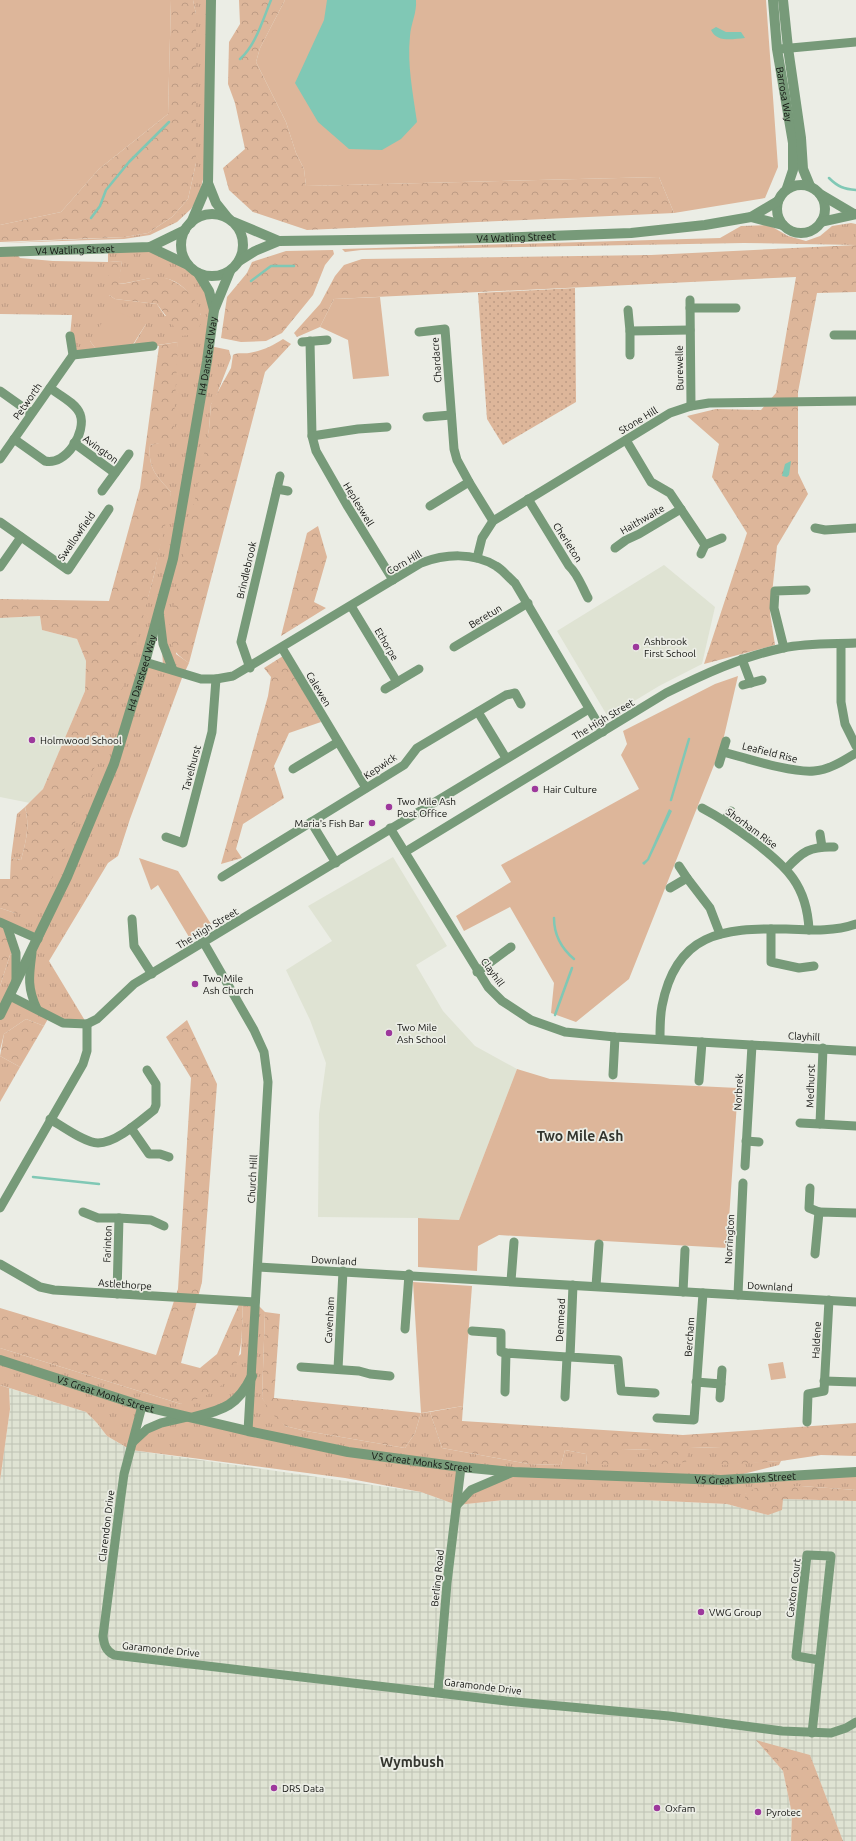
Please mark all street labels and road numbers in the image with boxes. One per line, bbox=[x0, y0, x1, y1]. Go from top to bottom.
street label: Barrosa Way bbox=[774, 66, 794, 123]
street label: V4 Watling Street bbox=[476, 231, 556, 244]
street label: V4 Watling Street bbox=[35, 243, 115, 257]
street label: H4 Dansteed Way bbox=[196, 316, 219, 396]
street label: Chardacre bbox=[429, 337, 444, 383]
street label: Burewelle bbox=[674, 345, 685, 391]
street label: Petworth bbox=[11, 381, 44, 422]
street label: Stone Hill bbox=[617, 404, 660, 436]
street label: Avington bbox=[81, 433, 120, 466]
street label: Hepleswell bbox=[341, 480, 376, 529]
street label: Haithwaite bbox=[618, 502, 666, 536]
street label: Swallowfield bbox=[55, 510, 97, 563]
street label: Cherleton bbox=[551, 521, 584, 564]
street label: Brindlebrook bbox=[235, 540, 258, 600]
street label: Corn Hill bbox=[385, 548, 424, 577]
street label: Beretun bbox=[467, 602, 504, 631]
street label: Ethorpe bbox=[373, 626, 401, 663]
street label: H4 Dansteed Way bbox=[125, 633, 158, 713]
street label: Calewen bbox=[304, 670, 333, 709]
street label: The High Street bbox=[570, 697, 636, 742]
street label: Leafield Rise bbox=[741, 740, 799, 765]
street label: Tavelhurst bbox=[180, 744, 203, 792]
street label: Kepwick bbox=[362, 751, 399, 781]
street label: Shorham Rise bbox=[724, 806, 780, 851]
street label: The High Street bbox=[174, 906, 240, 951]
street label: Clayhill bbox=[479, 956, 507, 989]
street label: Clayhill bbox=[788, 1030, 821, 1043]
street label: Medhurst bbox=[804, 1064, 817, 1108]
street label: Norbrek bbox=[732, 1073, 745, 1111]
street label: Church Hill bbox=[246, 1154, 259, 1204]
street label: Norrington bbox=[723, 1214, 736, 1264]
street label: Farinton bbox=[101, 1225, 114, 1263]
street label: Downland bbox=[311, 1254, 357, 1267]
street label: Astlethorpe bbox=[98, 1277, 152, 1292]
street label: Downland bbox=[747, 1280, 793, 1293]
street label: Cavenham bbox=[323, 1296, 336, 1344]
street label: Denmead bbox=[554, 1298, 567, 1342]
street label: Bercham bbox=[683, 1317, 696, 1357]
street label: Haldene bbox=[810, 1321, 823, 1359]
street label: V5 Great Monks Street bbox=[55, 1374, 155, 1415]
street label: V5 Great Monks Street bbox=[371, 1450, 473, 1474]
street label: V5 Great Monks Street bbox=[694, 1471, 796, 1486]
street label: Clarendon Drive bbox=[97, 1490, 116, 1563]
street label: Berling Road bbox=[429, 1549, 446, 1607]
street label: Caxton Court bbox=[784, 1558, 803, 1618]
street label: Garamonde Drive bbox=[121, 1640, 200, 1659]
street label: Garamonde Drive bbox=[443, 1676, 522, 1697]

